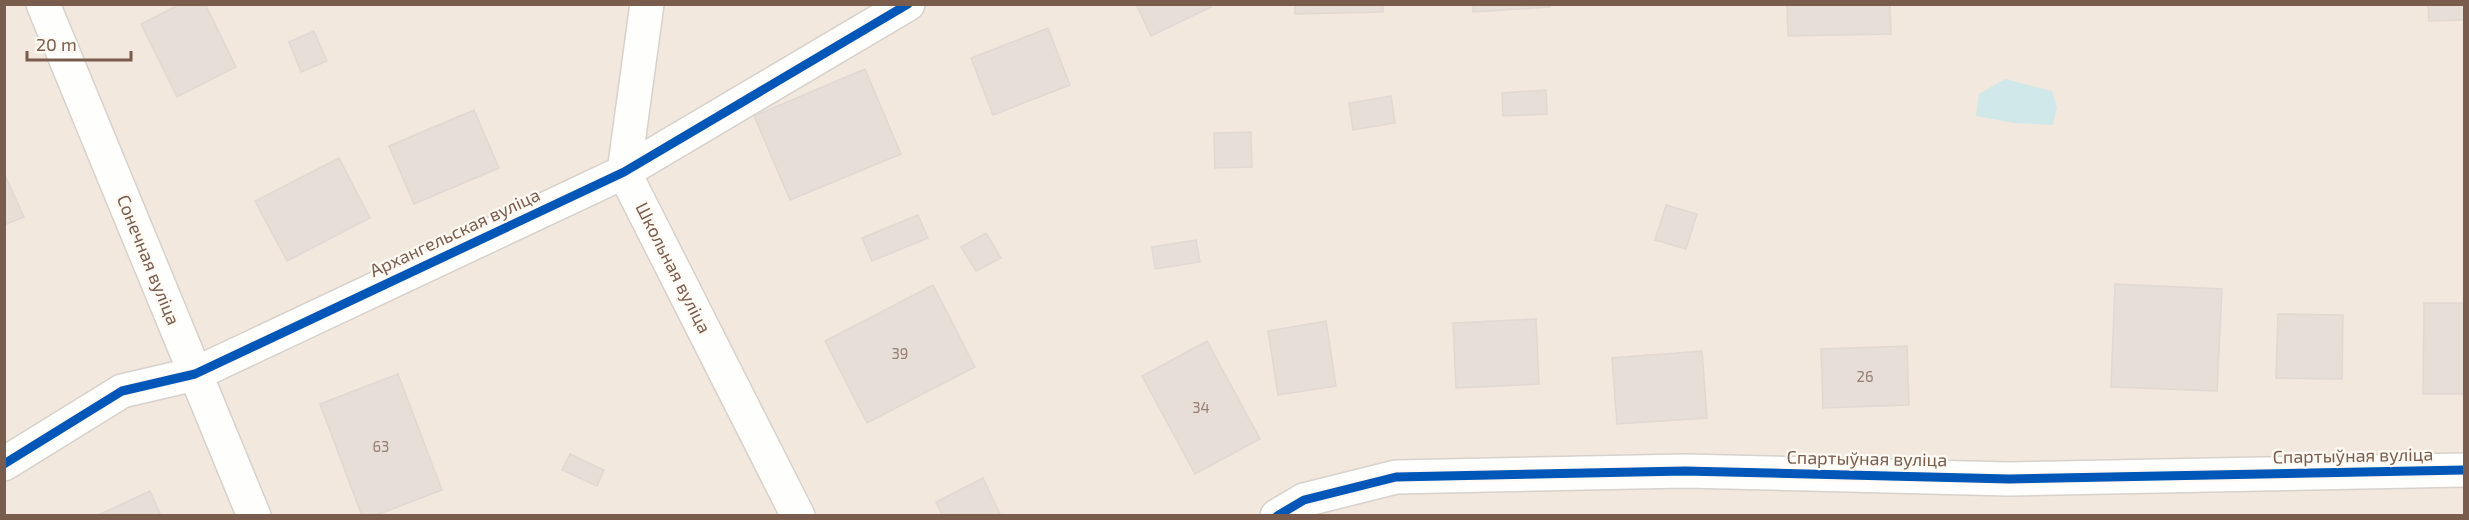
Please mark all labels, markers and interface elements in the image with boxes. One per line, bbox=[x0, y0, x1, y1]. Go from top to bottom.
scale bar bbox=[27, 24, 130, 62]
text: 20 m bbox=[36, 33, 77, 55]
street label: Архангельская вуліца bbox=[366, 183, 543, 281]
street label: Сонечная вуліца bbox=[113, 191, 185, 328]
street label: Школьная вуліца bbox=[631, 198, 716, 337]
house number: 39 bbox=[892, 344, 908, 362]
house number: 26 bbox=[1856, 367, 1874, 385]
house number: 34 bbox=[1192, 398, 1210, 416]
house number: 63 bbox=[373, 437, 389, 455]
street label: Спартыўная вуліца bbox=[2272, 443, 2434, 467]
street label: Спартыўная вуліца bbox=[1786, 446, 1948, 470]

